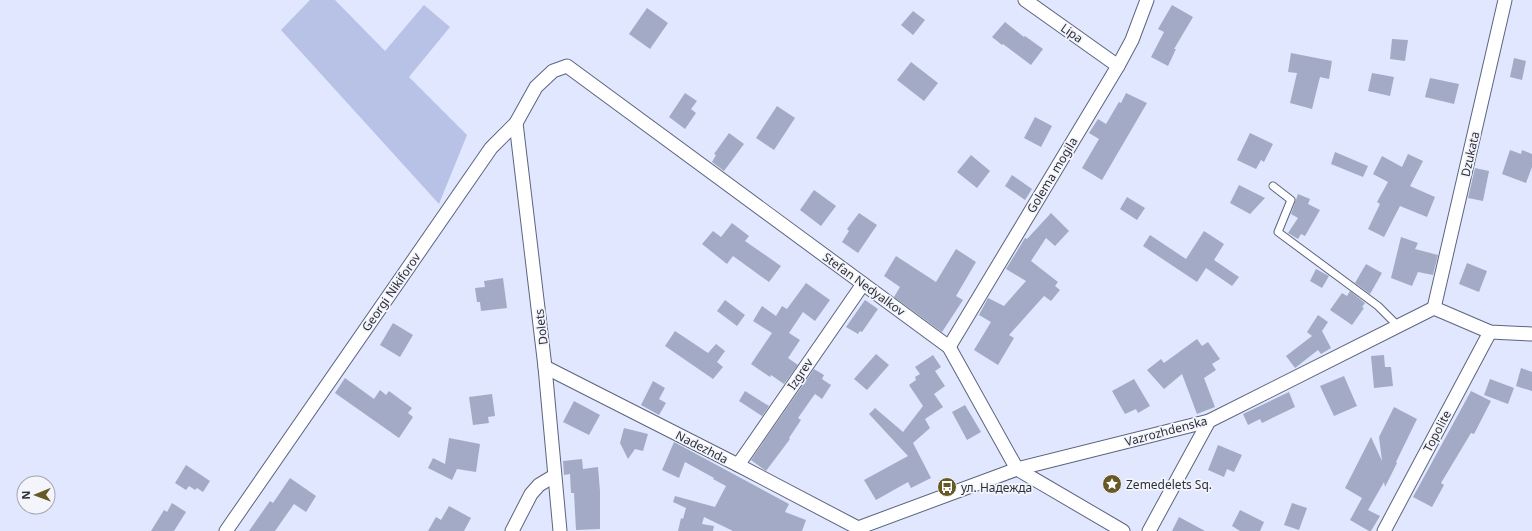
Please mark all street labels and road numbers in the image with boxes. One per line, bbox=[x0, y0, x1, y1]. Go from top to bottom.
street label: Lipa bbox=[1057, 19, 1087, 47]
street label: Dzukata bbox=[1457, 130, 1483, 178]
street label: Golema mogila bbox=[1023, 134, 1081, 216]
street label: Stefan Nedyalkov bbox=[819, 248, 909, 320]
street label: Georgi Nikiforov bbox=[358, 249, 425, 335]
street label: Dolets bbox=[530, 308, 552, 346]
street label: Izgrev bbox=[783, 354, 817, 393]
street label: Topolite bbox=[1419, 407, 1455, 455]
street label: Vazrozhdenska bbox=[1123, 412, 1209, 450]
street label: Nadezhda bbox=[673, 426, 731, 468]

